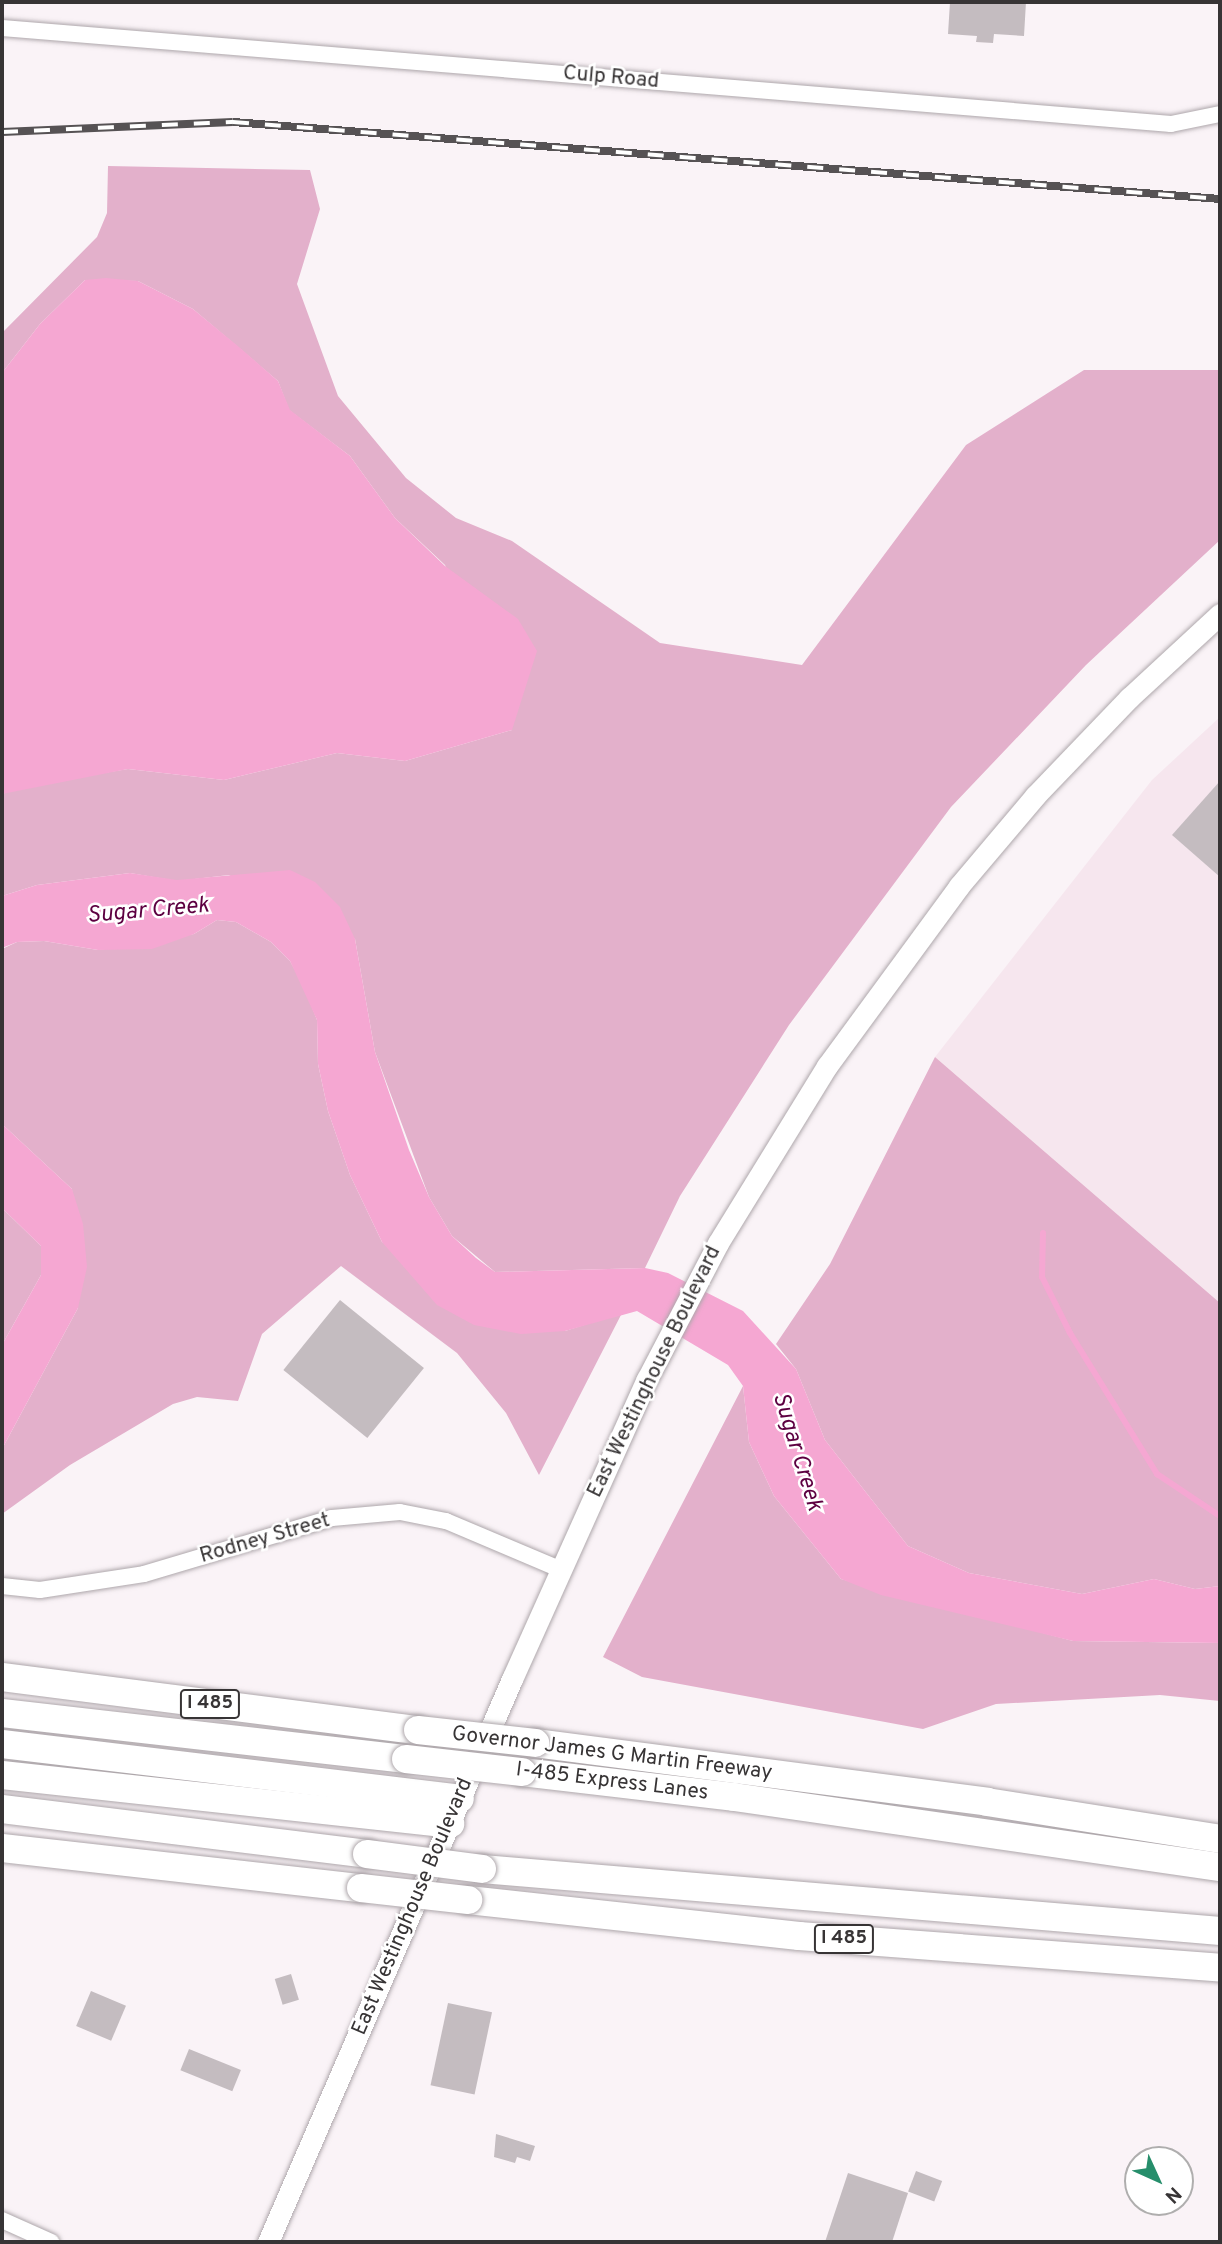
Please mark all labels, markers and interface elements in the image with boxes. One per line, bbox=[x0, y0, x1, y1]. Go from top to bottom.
street label: Culp Road bbox=[562, 61, 660, 95]
water label: Sugar Creek bbox=[86, 893, 210, 931]
street label: East Westinghouse Boulevard bbox=[583, 1242, 727, 1502]
water label: Sugar Creek bbox=[765, 1390, 827, 1514]
street label: Rodney Street bbox=[197, 1508, 333, 1570]
road number: I 485 bbox=[178, 1688, 242, 1720]
street label: Governor James G Martin Freeway bbox=[450, 1722, 774, 1786]
street label: I-485 Express Lanes bbox=[514, 1758, 710, 1806]
street label: East Westinghouse Boulevard bbox=[347, 1774, 479, 2040]
road number: I 485 bbox=[812, 1924, 876, 1954]
north arrow bbox=[1124, 2146, 1194, 2216]
text: N bbox=[1159, 2181, 1186, 2208]

